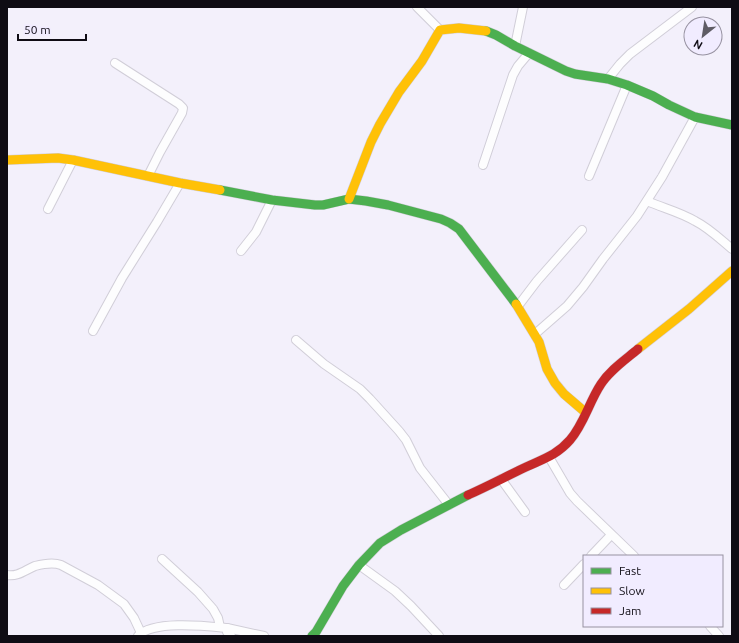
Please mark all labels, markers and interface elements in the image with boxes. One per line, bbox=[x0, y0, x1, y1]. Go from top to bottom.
scale bar bbox=[18, 16, 86, 42]
north arrow bbox=[683, 16, 723, 56]
text: 50 m bbox=[24, 23, 51, 36]
text: N bbox=[691, 37, 705, 52]
legend bbox=[583, 555, 723, 627]
text: Fast bbox=[619, 564, 641, 577]
text: Slow bbox=[619, 584, 645, 597]
text: Jam bbox=[619, 604, 641, 617]

